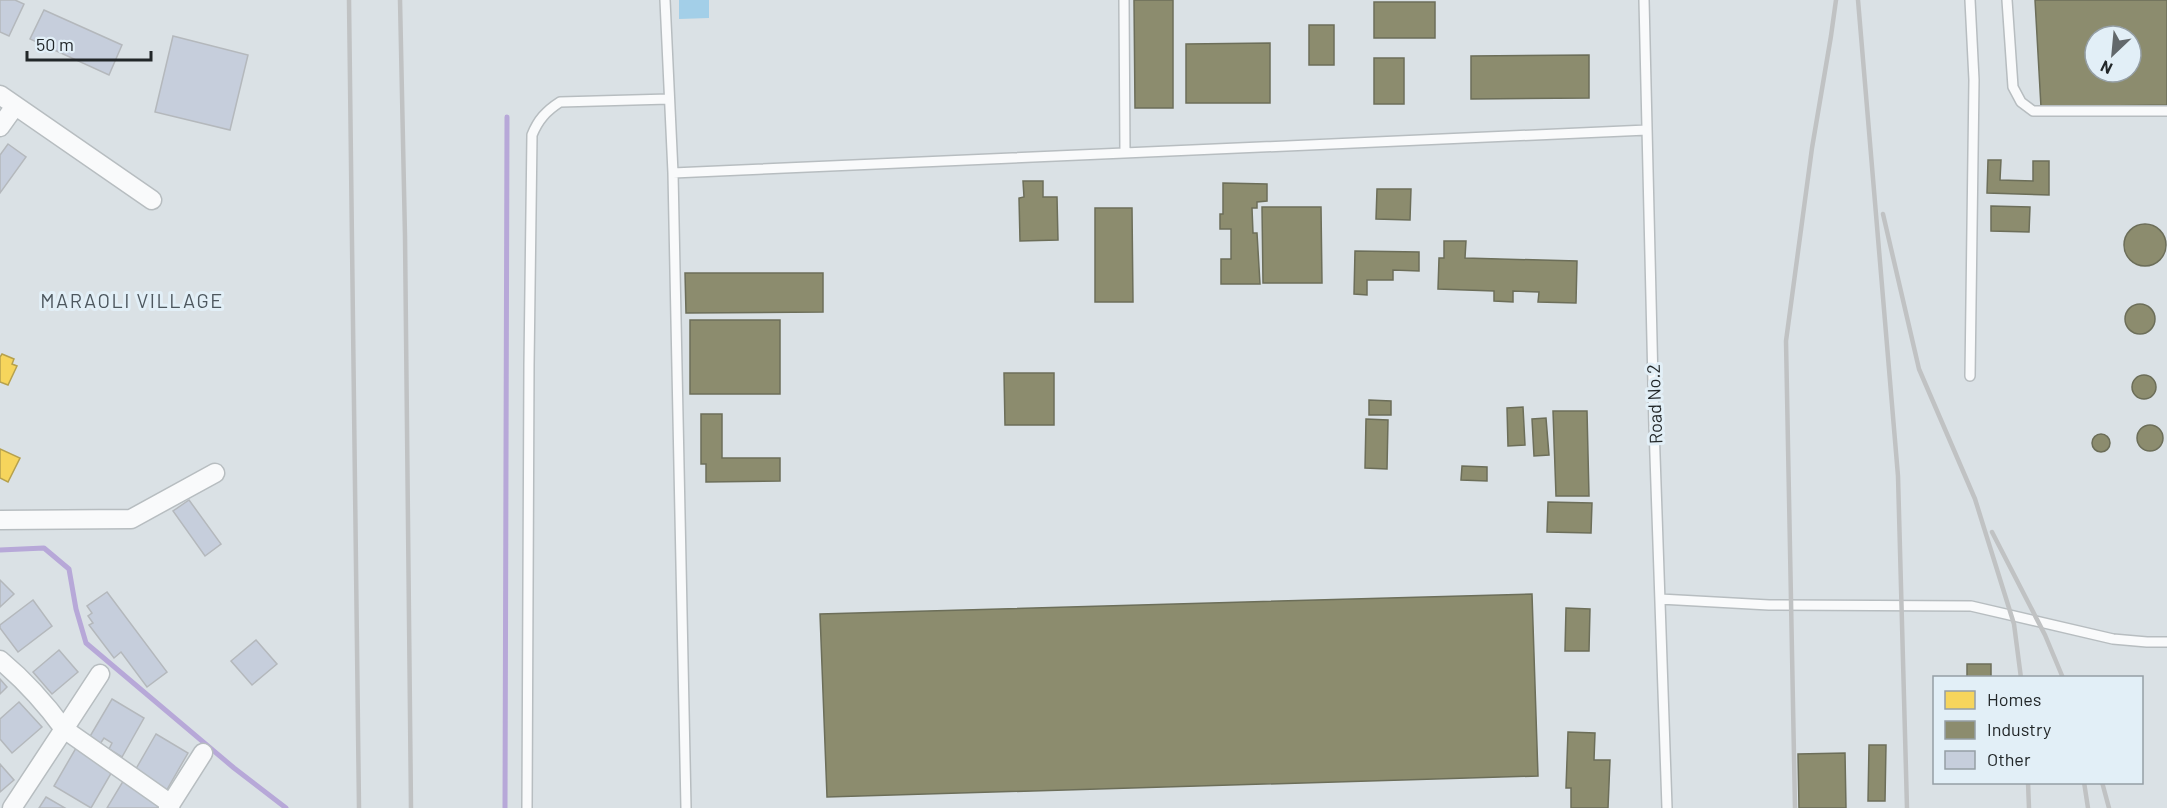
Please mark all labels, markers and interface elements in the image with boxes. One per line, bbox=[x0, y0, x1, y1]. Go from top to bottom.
scale bar bbox=[27, 24, 152, 62]
north arrow bbox=[2083, 24, 2143, 84]
text: 50 m bbox=[36, 33, 74, 55]
text: N bbox=[2097, 57, 2115, 79]
district label: MARAOLI VILLAGE bbox=[40, 288, 224, 312]
street label: Road No.2 bbox=[1642, 364, 1666, 444]
legend bbox=[1933, 676, 2143, 784]
text: Homes bbox=[1987, 688, 2041, 710]
text: Industry bbox=[1987, 718, 2051, 740]
text: Other bbox=[1987, 748, 2031, 770]

